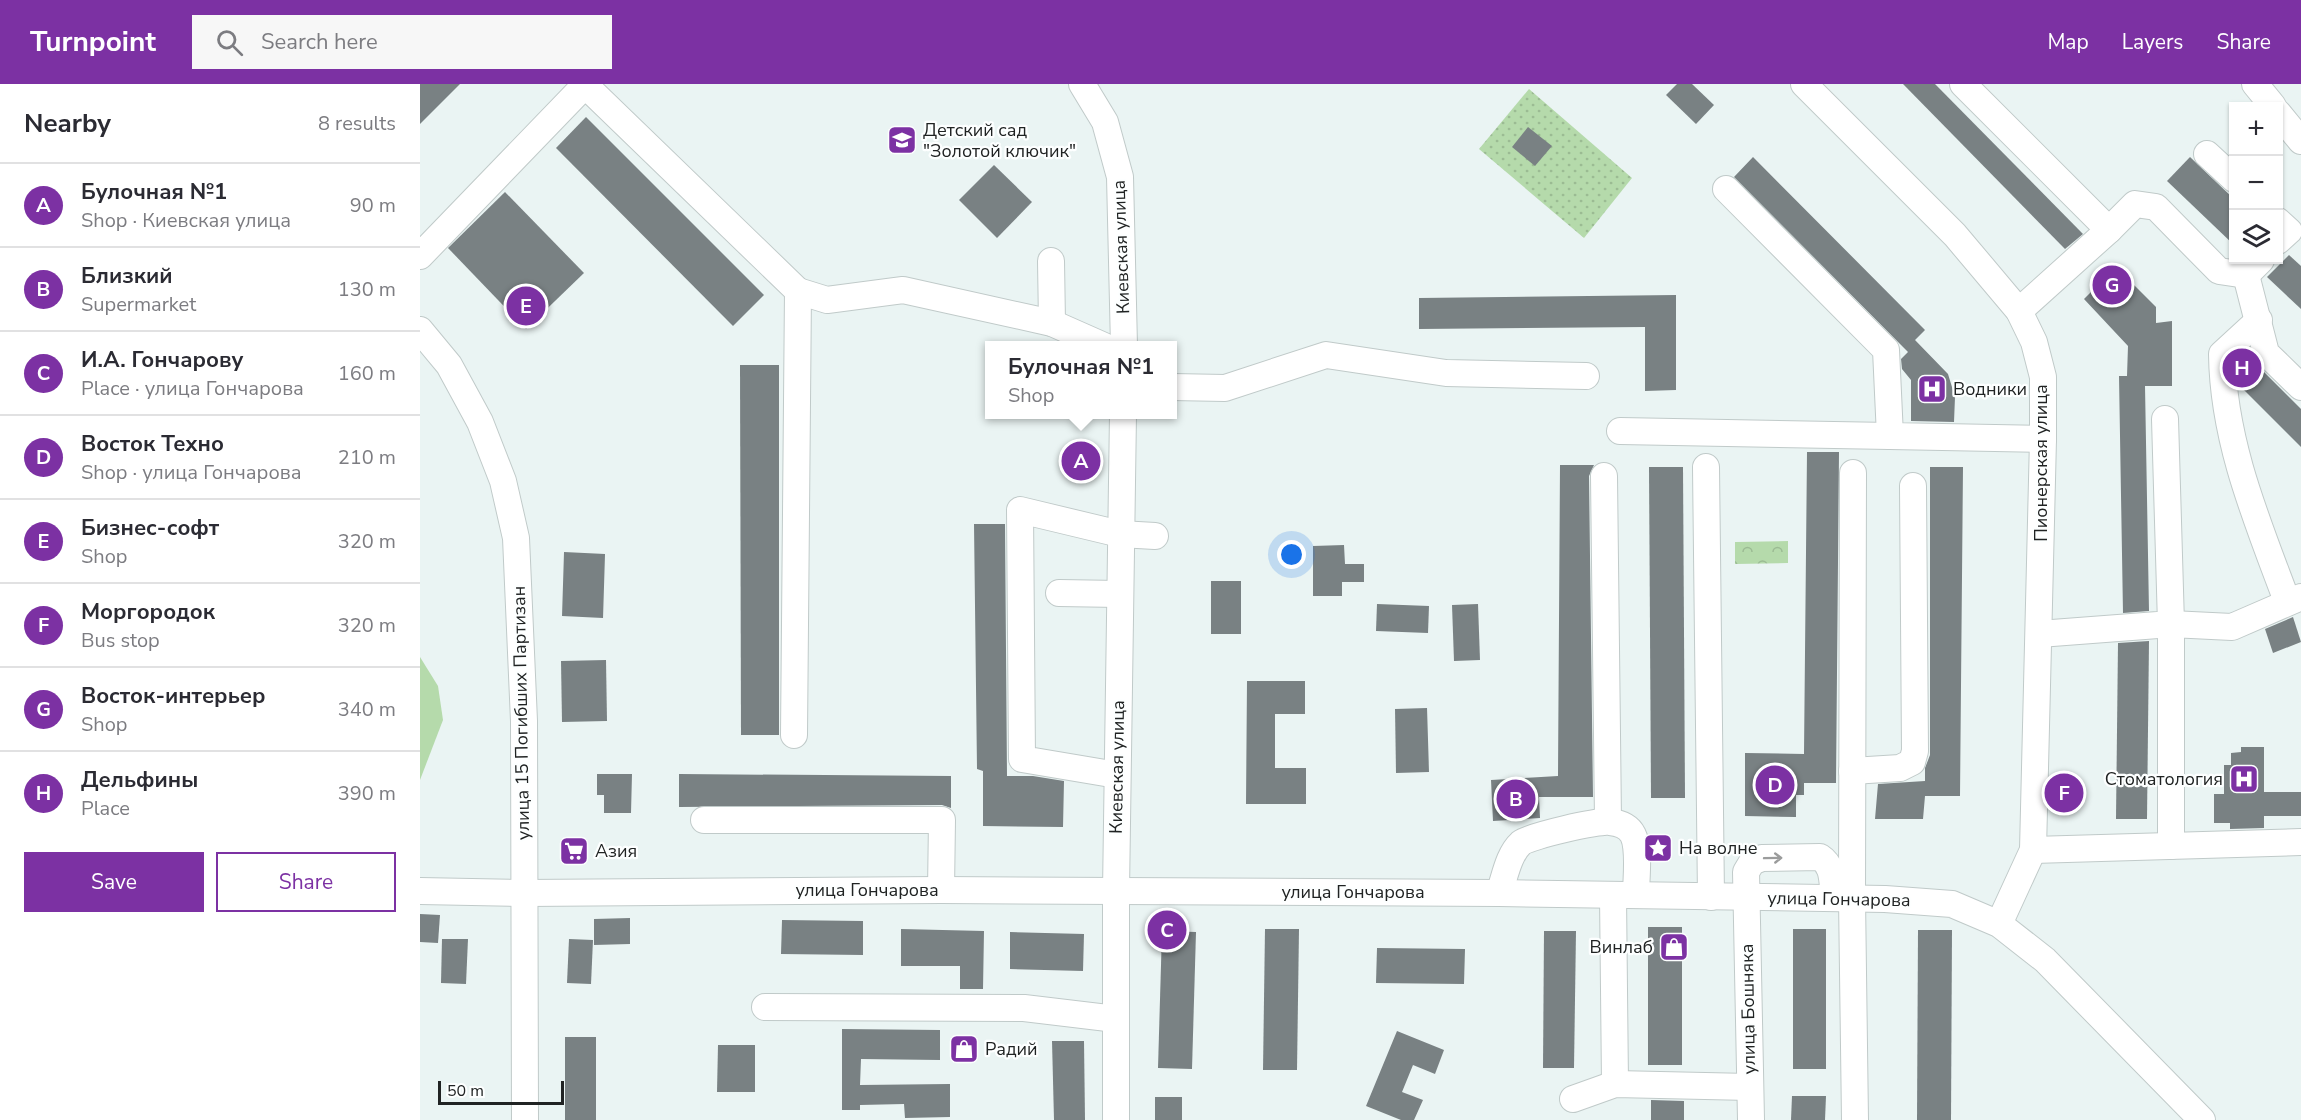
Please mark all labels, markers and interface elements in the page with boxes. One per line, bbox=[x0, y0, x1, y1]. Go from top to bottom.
search box bbox=[192, 15, 612, 69]
text: Turnpoint bbox=[30, 23, 156, 61]
icon: search bbox=[213, 26, 246, 59]
text: Search here bbox=[261, 27, 378, 57]
text: Map bbox=[2047, 28, 2089, 56]
text: Layers bbox=[2122, 28, 2183, 56]
text: Share bbox=[2216, 28, 2271, 56]
map controls bbox=[2229, 102, 2283, 264]
button: + bbox=[2229, 102, 2283, 156]
text: Nearby bbox=[24, 106, 111, 141]
text: 8 results bbox=[318, 110, 396, 137]
place label: Детский сад "Золотой ключик" bbox=[923, 118, 1076, 163]
school or university icon: Детский сад "Золотой ключик" bbox=[886, 124, 918, 156]
button: − bbox=[2229, 156, 2283, 210]
text: Булочная №1 bbox=[81, 177, 227, 207]
street label: Киевская улица bbox=[1107, 180, 1135, 314]
text: A bbox=[36, 192, 51, 219]
text: 90 m bbox=[350, 192, 396, 219]
text: Shop · Киевская улица bbox=[81, 207, 291, 234]
button: layers bbox=[2229, 210, 2283, 264]
text: Близкий bbox=[81, 261, 173, 291]
pin: G bbox=[2092, 262, 2132, 308]
text: B bbox=[37, 276, 50, 303]
text: 130 m bbox=[338, 276, 396, 303]
pin: E bbox=[506, 284, 546, 328]
text: Supermarket bbox=[81, 291, 196, 318]
popup bbox=[985, 341, 1177, 419]
text: И.А. Гончарову bbox=[81, 345, 243, 375]
pin: H bbox=[2222, 346, 2262, 390]
text: Булочная №1 bbox=[1008, 352, 1154, 382]
text: C bbox=[37, 360, 50, 387]
text: 160 m bbox=[338, 360, 396, 387]
hospital icon: Водники bbox=[1916, 373, 1948, 405]
text: Place · улица Гончарова bbox=[81, 375, 304, 402]
place label: Водники bbox=[1953, 377, 2027, 401]
text: Shop bbox=[1008, 382, 1054, 409]
street label: Пионерская улица bbox=[2029, 384, 2053, 542]
text: Восток Техно bbox=[81, 429, 224, 459]
pin: A bbox=[1062, 438, 1100, 484]
text: D bbox=[36, 444, 51, 471]
text: 210 m bbox=[338, 444, 396, 471]
text: Shop · улица Гончарова bbox=[81, 459, 301, 486]
text: Бизнес-софт bbox=[81, 513, 219, 543]
text: E bbox=[38, 528, 49, 555]
text: 320 m bbox=[338, 528, 396, 555]
your location bbox=[1277, 540, 1306, 569]
text: Shop bbox=[81, 543, 127, 570]
street label: улица 15 Погибших Партизан bbox=[507, 586, 535, 840]
text: Моргородок bbox=[81, 597, 215, 627]
text: F bbox=[38, 612, 49, 639]
text: 320 m bbox=[338, 612, 396, 639]
text: Bus stop bbox=[81, 627, 160, 654]
text: Восток-интерьер bbox=[81, 681, 266, 711]
text: G bbox=[36, 696, 51, 723]
text: 340 m bbox=[338, 696, 396, 723]
street label: Киевская улица bbox=[1104, 700, 1130, 834]
text: Shop bbox=[81, 711, 127, 738]
pin: D bbox=[1756, 762, 1794, 808]
hospital icon: Стоматология bbox=[2228, 763, 2260, 795]
text: Дельфины bbox=[81, 765, 198, 795]
place label: Стоматология bbox=[2105, 767, 2223, 791]
pin: F bbox=[2044, 770, 2084, 816]
pin: B bbox=[1496, 776, 1536, 822]
text: H bbox=[36, 780, 51, 807]
text: 390 m bbox=[338, 780, 396, 807]
text: Place bbox=[81, 795, 130, 822]
place icon: На волне bbox=[1642, 832, 1674, 864]
supermarket icon: Азия bbox=[558, 835, 590, 867]
place label: На волне bbox=[1679, 836, 1758, 860]
place label: Азия bbox=[595, 839, 637, 863]
button: Save bbox=[24, 852, 204, 912]
button: Share bbox=[216, 852, 396, 912]
one-way arrow bbox=[1762, 852, 1782, 864]
street label: улица Гончарова bbox=[795, 878, 939, 902]
street label: улица Гончарова bbox=[1281, 880, 1425, 904]
street label: улица Гончарова bbox=[1767, 886, 1911, 912]
pin: C bbox=[1148, 908, 1186, 952]
shop icon: Винлаб bbox=[1658, 931, 1690, 963]
place label: Винлаб bbox=[1590, 935, 1653, 959]
street label: улица Бошняка bbox=[1735, 943, 1761, 1075]
shop icon: Радий bbox=[948, 1033, 980, 1065]
place label: Радий bbox=[985, 1037, 1038, 1061]
scale bar bbox=[438, 1078, 564, 1106]
text: 50 m bbox=[447, 1080, 484, 1102]

